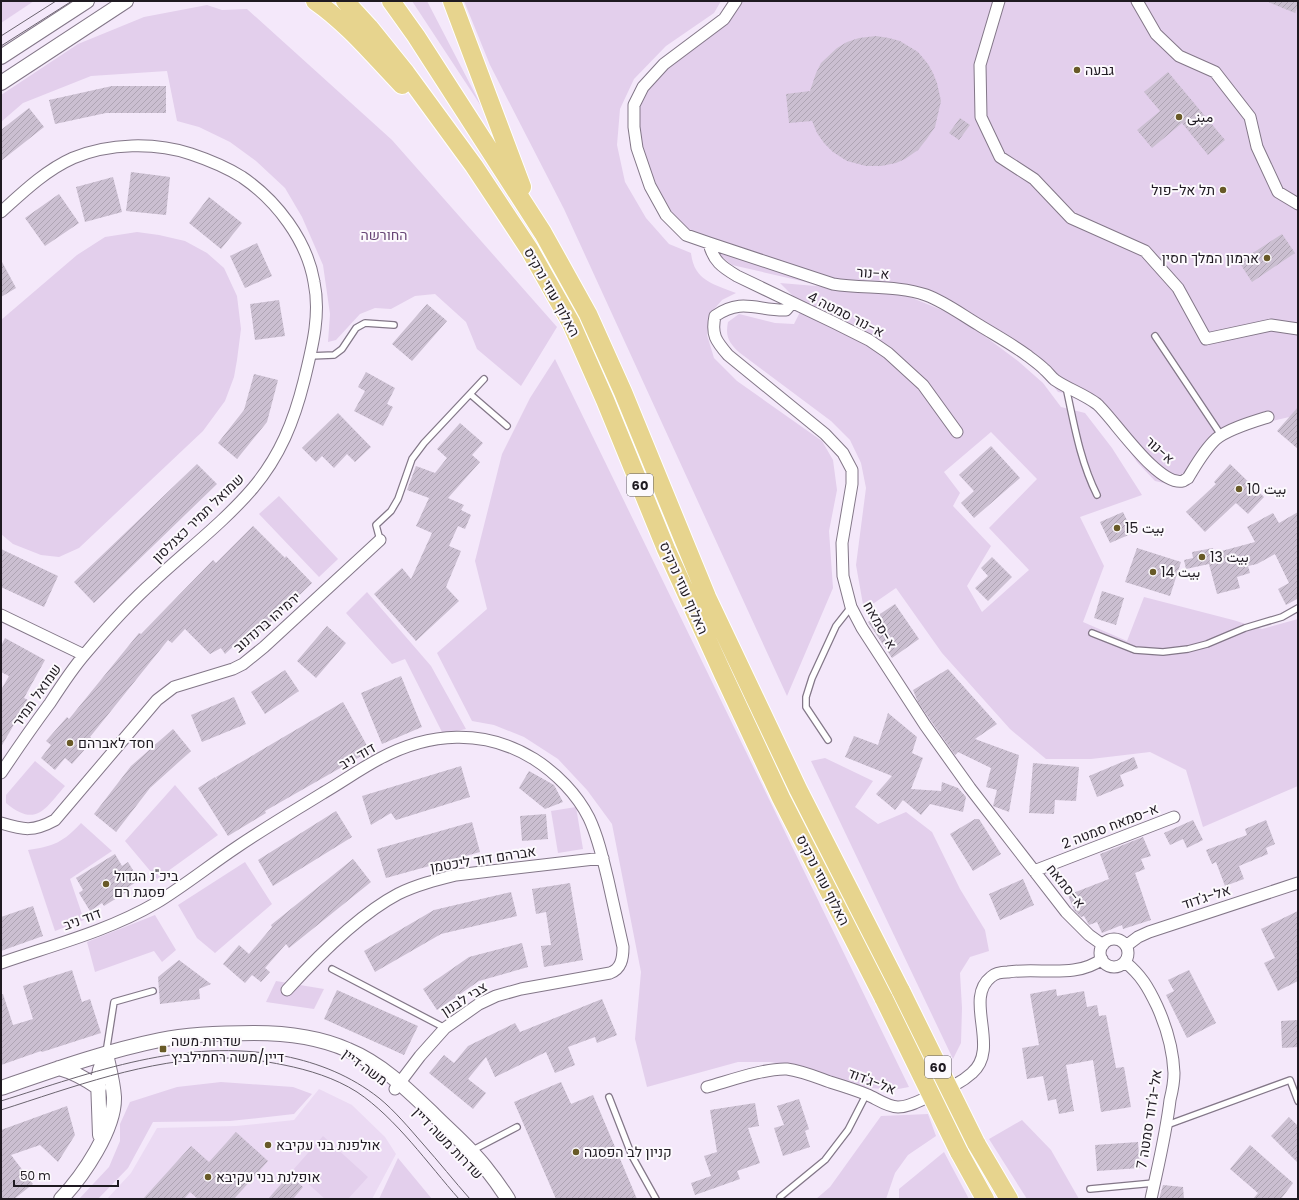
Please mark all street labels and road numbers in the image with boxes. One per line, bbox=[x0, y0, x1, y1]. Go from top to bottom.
street label: האלוף עוזי נרקיס bbox=[519, 244, 585, 340]
street label: א-נור bbox=[856, 262, 890, 284]
street label: א-נור סמטה 4 bbox=[804, 286, 888, 342]
street label: א-נור bbox=[1141, 432, 1179, 468]
street label: שמואל תמיר כצנלסון bbox=[148, 469, 248, 567]
road number: 60 bbox=[627, 474, 653, 496]
street label: האלוף עוזי נרקיס bbox=[655, 538, 713, 638]
street label: ירמיהו ברנדנוב bbox=[229, 587, 305, 657]
street label: א-סמאח bbox=[858, 597, 902, 653]
street label: שמואל תמיר bbox=[8, 659, 66, 731]
street label: דוד ניב bbox=[335, 738, 379, 774]
street label: א-סמאח סמטה 2 bbox=[1059, 798, 1161, 854]
street label: האלוף עוזי נרקיס bbox=[792, 831, 854, 929]
street label: אברהם דוד ליכטמן bbox=[429, 841, 537, 877]
street label: א-סמאח bbox=[1042, 860, 1090, 913]
street label: אל-ג'דוד bbox=[1179, 880, 1233, 914]
street label: דוד ניב bbox=[60, 903, 104, 935]
street label: צבי לבנון bbox=[437, 977, 491, 1021]
street label: משה דיין bbox=[338, 1044, 392, 1090]
road number: 60 bbox=[925, 1056, 951, 1078]
street label: אל-ג'דוד bbox=[845, 1063, 899, 1099]
street label: אל-ג'דוד סמטה 7 bbox=[1131, 1068, 1167, 1170]
street label: שדרות משה דיין bbox=[408, 1102, 488, 1184]

